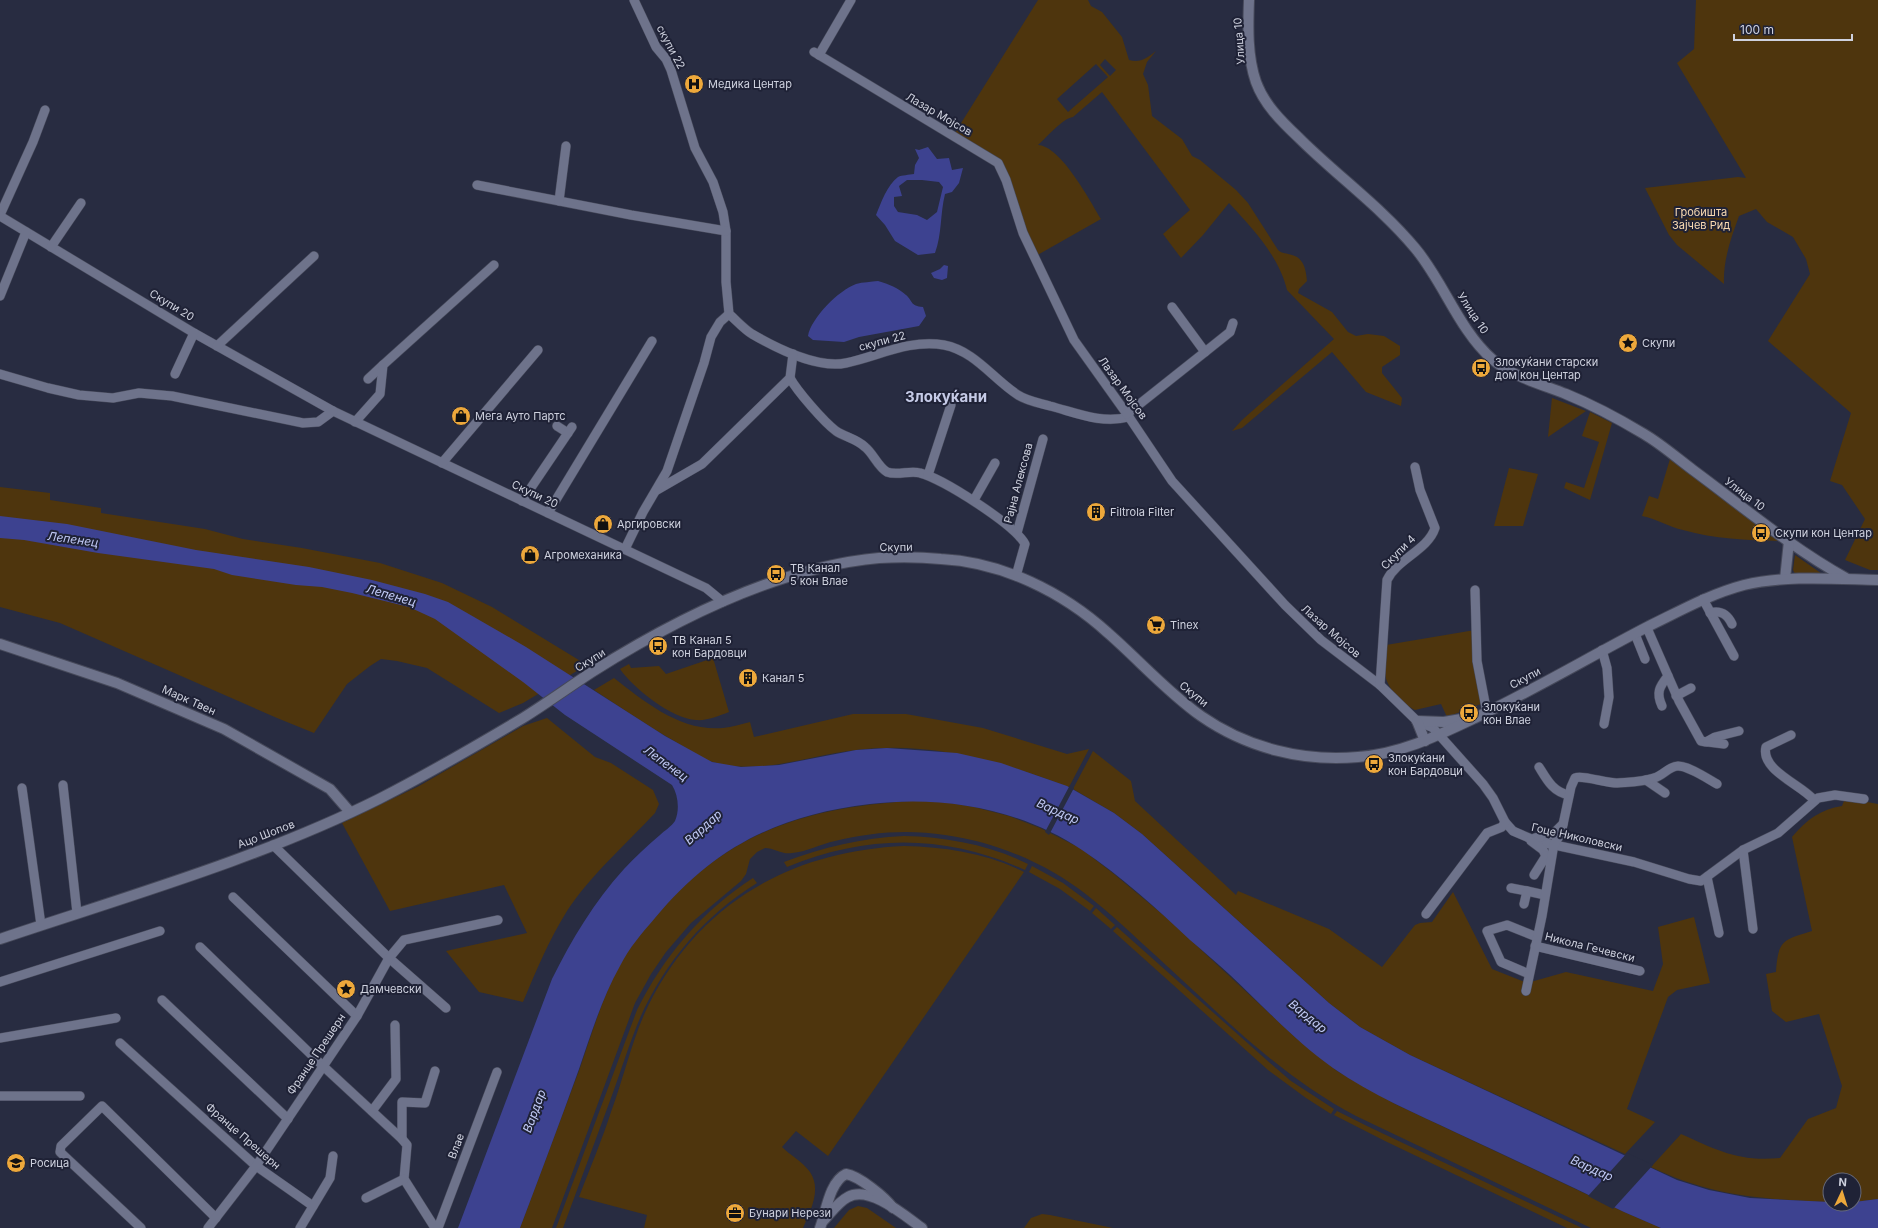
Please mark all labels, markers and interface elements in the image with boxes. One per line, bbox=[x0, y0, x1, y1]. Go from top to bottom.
scale bar bbox=[1734, 16, 1852, 42]
street label: Улица 10 bbox=[1230, 17, 1248, 65]
text: 100 m bbox=[1740, 22, 1774, 37]
street label: скупи 22 bbox=[654, 23, 688, 71]
hospital icon: Медика Центар bbox=[683, 73, 705, 95]
place label: Медика Центар bbox=[708, 77, 792, 91]
street label: Лазар Мојсов bbox=[903, 89, 975, 139]
park label: Гробишта Зајчев Рид bbox=[1672, 205, 1730, 232]
street label: Скупи 20 bbox=[147, 286, 197, 324]
street label: Улица 10 bbox=[1454, 289, 1492, 337]
street label: скупи 22 bbox=[857, 328, 907, 354]
place icon: Скупи bbox=[1617, 332, 1639, 354]
place label: Скупи bbox=[1642, 336, 1675, 350]
street label: Лазар Мојсов bbox=[1096, 354, 1150, 422]
place label: Злокуќани старски дом кон Центар bbox=[1495, 355, 1598, 382]
bus stop icon: Злокуќани старски дом кон Центар bbox=[1470, 357, 1492, 379]
district label: Злокуќани bbox=[905, 387, 987, 406]
shop icon: Мега Ауто Партс bbox=[450, 405, 472, 427]
place label: Мега Ауто Партс bbox=[475, 409, 566, 423]
street label: Рајна Алексова bbox=[1001, 441, 1035, 525]
street label: Улица 10 bbox=[1722, 474, 1768, 514]
street label: Скупи 20 bbox=[509, 477, 561, 511]
building icon: Filtrola Filter bbox=[1085, 501, 1107, 523]
place label: Filtrola Filter bbox=[1110, 505, 1174, 519]
shop icon: Аргировски bbox=[592, 513, 614, 535]
place label: Аргировски bbox=[617, 517, 681, 531]
bus stop icon: Скупи кон Центар bbox=[1750, 522, 1772, 544]
place label: Скупи кон Центар bbox=[1775, 526, 1872, 540]
water label: Лепенец bbox=[47, 528, 99, 550]
street label: Cкупи 4 bbox=[1378, 532, 1418, 572]
street label: Скупи bbox=[879, 540, 913, 554]
shop icon: Агромеханика bbox=[519, 544, 541, 566]
place label: Агромеханика bbox=[544, 548, 622, 562]
place label: ТВ Канал 5 кон Влае bbox=[790, 561, 848, 588]
bus stop icon: ТВ Канал 5 кон Влае bbox=[765, 563, 787, 585]
water label: Лепенец bbox=[364, 581, 418, 609]
street label: Лазар Мојсов bbox=[1298, 601, 1364, 661]
supermarket icon: Tinex bbox=[1145, 614, 1167, 636]
place label: Tinex bbox=[1170, 618, 1198, 632]
place label: ТВ Канал 5 кон Бардовци bbox=[672, 633, 747, 660]
bus stop icon: ТВ Канал 5 кон Бардовци bbox=[647, 635, 669, 657]
street label: Скупи bbox=[572, 645, 608, 675]
street label: Скупи bbox=[1507, 664, 1543, 692]
building icon: Канал 5 bbox=[737, 667, 759, 689]
place label: Канал 5 bbox=[762, 671, 805, 685]
street label: Скупи bbox=[1177, 678, 1211, 710]
street label: Марк Твен bbox=[160, 682, 218, 718]
place label: Злокуќани кон Влае bbox=[1483, 700, 1540, 727]
bus stop icon: Злокуќани кон Влае bbox=[1458, 702, 1480, 724]
water label: Лепенец bbox=[641, 742, 691, 784]
place label: Злокуќани кон Бардовци bbox=[1388, 751, 1463, 778]
bus stop icon: Злокуќани кон Бардовци bbox=[1363, 753, 1385, 775]
water label: Вардар bbox=[1034, 795, 1082, 827]
water label: Вардар bbox=[681, 806, 725, 848]
street label: Ацо Шопов bbox=[235, 817, 297, 851]
street label: Гоце Николовски bbox=[1530, 820, 1624, 854]
street label: Никола Гечевски bbox=[1543, 929, 1637, 965]
place icon: Дамчевски bbox=[335, 978, 357, 1000]
place label: Дамчевски bbox=[360, 982, 421, 996]
water label: Вардар bbox=[1286, 996, 1330, 1036]
street label: Францe Прешерн bbox=[284, 1011, 348, 1097]
water label: Вардар bbox=[519, 1087, 549, 1135]
street label: Франце Прешерн bbox=[203, 1100, 283, 1172]
street label: Влае bbox=[445, 1131, 467, 1161]
school or university icon: Росица bbox=[5, 1152, 27, 1174]
water label: Вардар bbox=[1568, 1152, 1616, 1184]
place label: Росица bbox=[30, 1156, 69, 1170]
north arrow bbox=[1822, 1172, 1862, 1212]
text: N bbox=[1838, 1175, 1847, 1189]
office icon: Бунари Нерези bbox=[724, 1202, 746, 1224]
place label: Бунари Нерези bbox=[749, 1206, 831, 1220]

